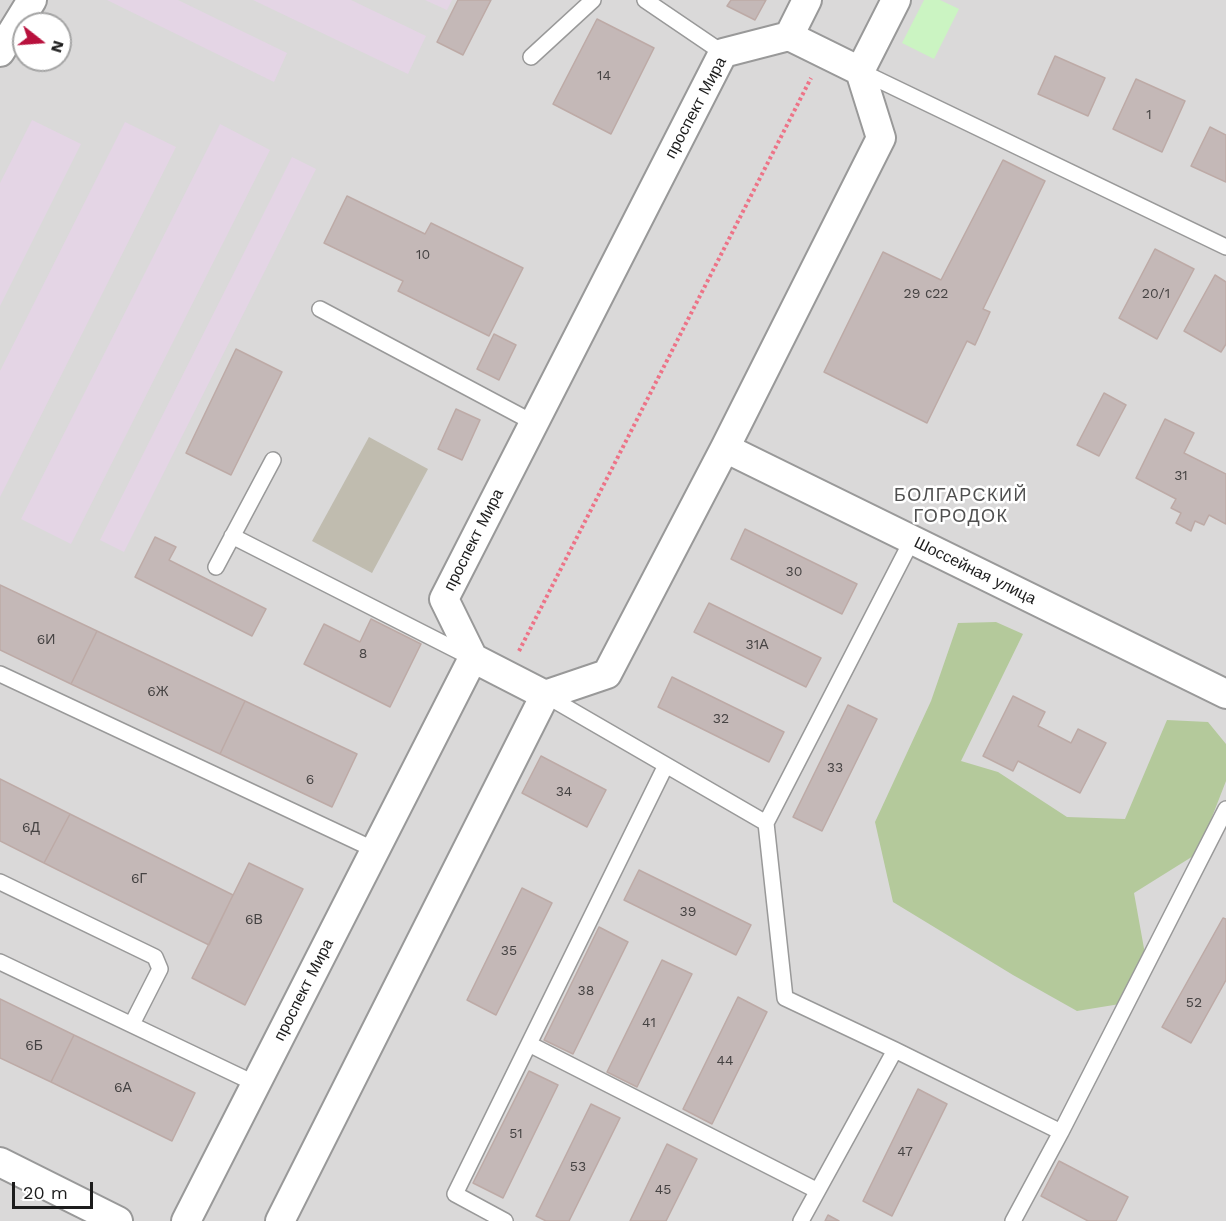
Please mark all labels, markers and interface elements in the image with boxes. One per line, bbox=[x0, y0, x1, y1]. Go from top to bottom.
north arrow bbox=[12, 12, 72, 72]
text: N bbox=[47, 38, 69, 55]
street label: проспект Мира bbox=[661, 54, 731, 162]
house number: 14 bbox=[597, 68, 611, 84]
house number: 1 bbox=[1146, 107, 1152, 123]
house number: 10 bbox=[416, 247, 430, 263]
house number: 29 с22 bbox=[904, 286, 948, 302]
house number: 20/1 bbox=[1142, 286, 1170, 302]
house number: 31 bbox=[1174, 468, 1188, 484]
district label: БОЛГАРСКИЙ ГОРОДОК bbox=[894, 485, 1028, 528]
street label: проспект Мира bbox=[440, 486, 508, 594]
street label: Шоссейная улица bbox=[911, 533, 1039, 609]
house number: 30 bbox=[786, 564, 802, 580]
house number: 6И bbox=[37, 632, 55, 648]
house number: 31А bbox=[746, 637, 768, 653]
house number: 8 bbox=[359, 646, 367, 662]
house number: 6Ж bbox=[147, 684, 169, 700]
house number: 32 bbox=[713, 711, 729, 727]
house number: 33 bbox=[827, 760, 843, 776]
house number: 6 bbox=[306, 772, 314, 788]
house number: 34 bbox=[556, 784, 572, 800]
house number: 6Д bbox=[22, 820, 40, 836]
house number: 6Г bbox=[131, 871, 147, 887]
house number: 39 bbox=[680, 904, 696, 920]
house number: 6В bbox=[245, 912, 263, 928]
street label: проспект Мира bbox=[270, 936, 338, 1044]
house number: 35 bbox=[501, 943, 517, 959]
house number: 38 bbox=[578, 983, 594, 999]
house number: 52 bbox=[1186, 995, 1202, 1011]
house number: 41 bbox=[642, 1015, 656, 1031]
house number: 6Б bbox=[25, 1038, 43, 1054]
house number: 44 bbox=[716, 1053, 734, 1069]
house number: 6А bbox=[114, 1080, 132, 1096]
house number: 51 bbox=[509, 1126, 523, 1142]
house number: 47 bbox=[897, 1144, 913, 1160]
house number: 53 bbox=[570, 1159, 586, 1175]
scale bar bbox=[15, 1170, 96, 1208]
text: 20 m bbox=[23, 1182, 68, 1203]
house number: 45 bbox=[655, 1182, 671, 1198]

